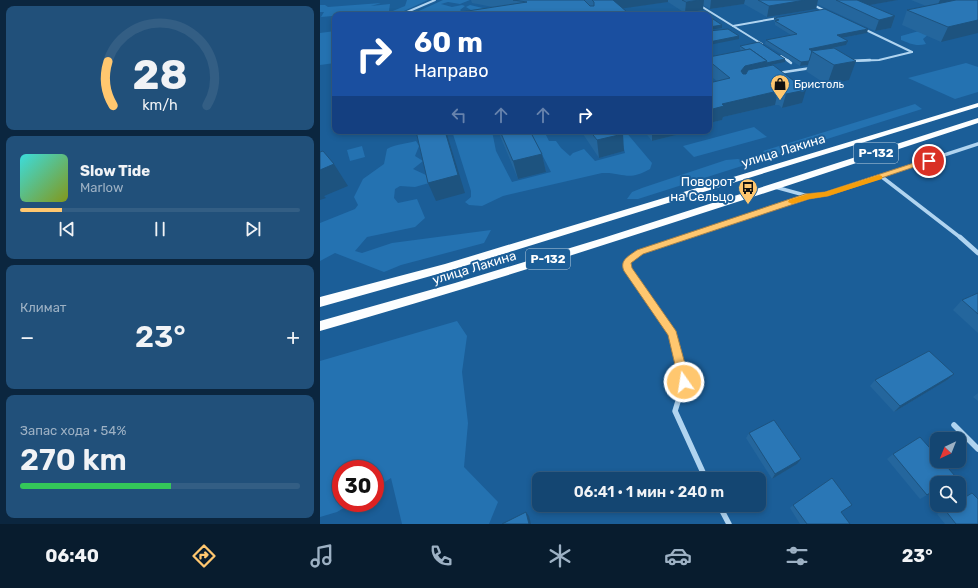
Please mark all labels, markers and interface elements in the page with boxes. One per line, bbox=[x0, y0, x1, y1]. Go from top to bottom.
text: 60 m bbox=[414, 26, 483, 59]
icon: right bbox=[348, 28, 400, 80]
text: 28 bbox=[132, 50, 188, 99]
text: Направо bbox=[414, 60, 489, 82]
shop icon: Бристоль bbox=[769, 73, 791, 101]
place label: Бристоль bbox=[794, 78, 845, 91]
text: km/h bbox=[142, 96, 178, 113]
icon: left bbox=[448, 104, 470, 126]
icon: ahead bbox=[490, 104, 512, 126]
icon: ahead bbox=[532, 104, 554, 126]
icon: right bbox=[574, 104, 596, 126]
street label: улица Лакина bbox=[739, 131, 827, 170]
road number: Р-132 bbox=[854, 143, 898, 163]
pin bbox=[912, 144, 946, 178]
icon: arrive bbox=[918, 150, 940, 172]
text: Slow Tide bbox=[80, 162, 150, 180]
place label: Поворот на Сельцо bbox=[670, 174, 734, 204]
bus stop icon: Поворот на Сельцо bbox=[737, 177, 759, 205]
text: Marlow bbox=[80, 180, 123, 195]
icon: previous bbox=[56, 218, 78, 240]
icon: pause bbox=[149, 218, 171, 240]
icon: next bbox=[242, 218, 264, 240]
street label: улица Лакина bbox=[430, 248, 518, 287]
road number: Р-132 bbox=[526, 249, 570, 269]
text: Климат bbox=[20, 300, 66, 315]
text: 23° bbox=[135, 319, 186, 355]
text: − bbox=[20, 324, 34, 351]
text: + bbox=[286, 324, 300, 351]
position arrow bbox=[663, 361, 705, 403]
text: Запас хода · 54% bbox=[20, 423, 126, 438]
north arrow bbox=[930, 432, 966, 468]
map controls bbox=[930, 432, 966, 512]
text: 270 km bbox=[20, 442, 127, 478]
speed limit sign: 30 bbox=[332, 460, 384, 512]
button: search bbox=[930, 476, 966, 512]
text: 06:41 · 1 мин · 240 m bbox=[574, 483, 724, 501]
icon: directions bbox=[190, 542, 218, 570]
icon: music bbox=[308, 542, 336, 570]
icon: phone bbox=[427, 542, 455, 570]
icon: climate bbox=[546, 542, 574, 570]
icon: car bbox=[664, 542, 692, 570]
icon: filters bbox=[783, 542, 811, 570]
text: 06:40 bbox=[45, 545, 99, 567]
text: 23° bbox=[902, 545, 933, 567]

